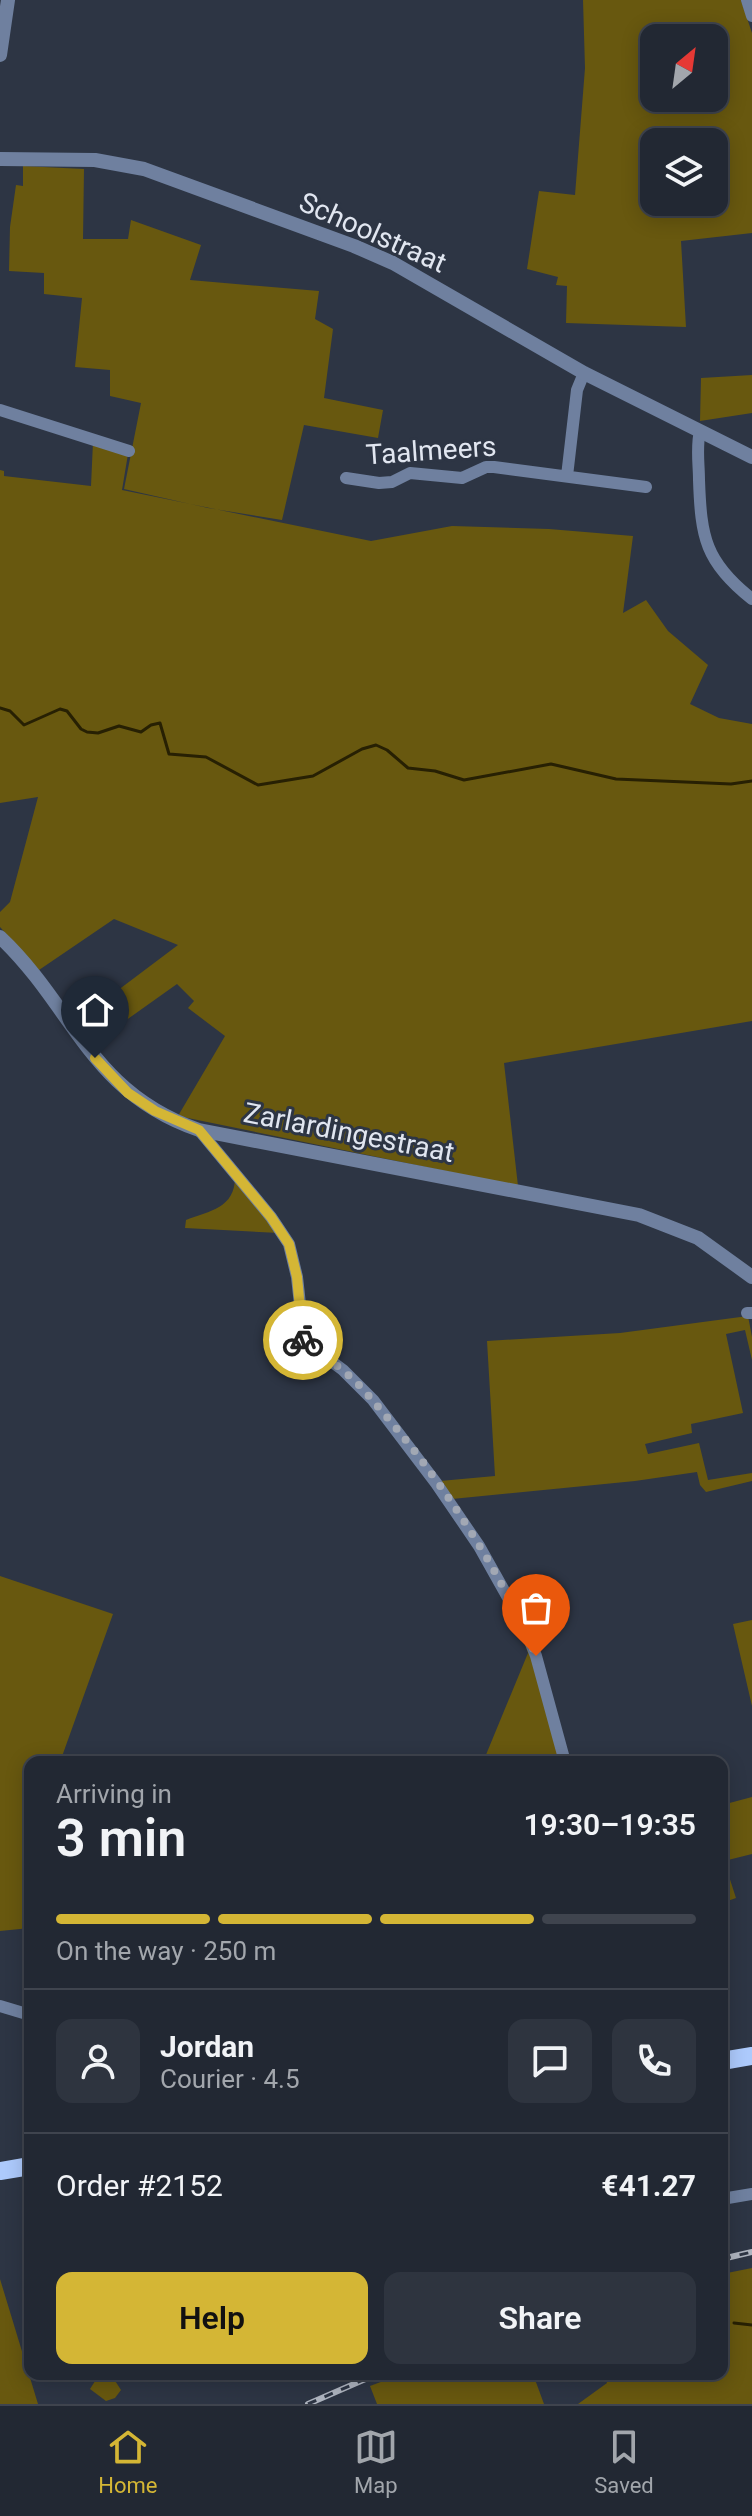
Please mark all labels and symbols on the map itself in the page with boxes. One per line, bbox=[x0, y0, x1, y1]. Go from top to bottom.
north arrow bbox=[640, 24, 728, 112]
street label: Schoolstraat bbox=[294, 185, 452, 280]
street label: Taalmeers bbox=[365, 429, 497, 472]
pin bbox=[61, 976, 129, 1058]
street label: Zarlardingestraat bbox=[241, 1096, 457, 1169]
courier bbox=[263, 1300, 343, 1380]
pin bbox=[502, 1574, 570, 1656]

